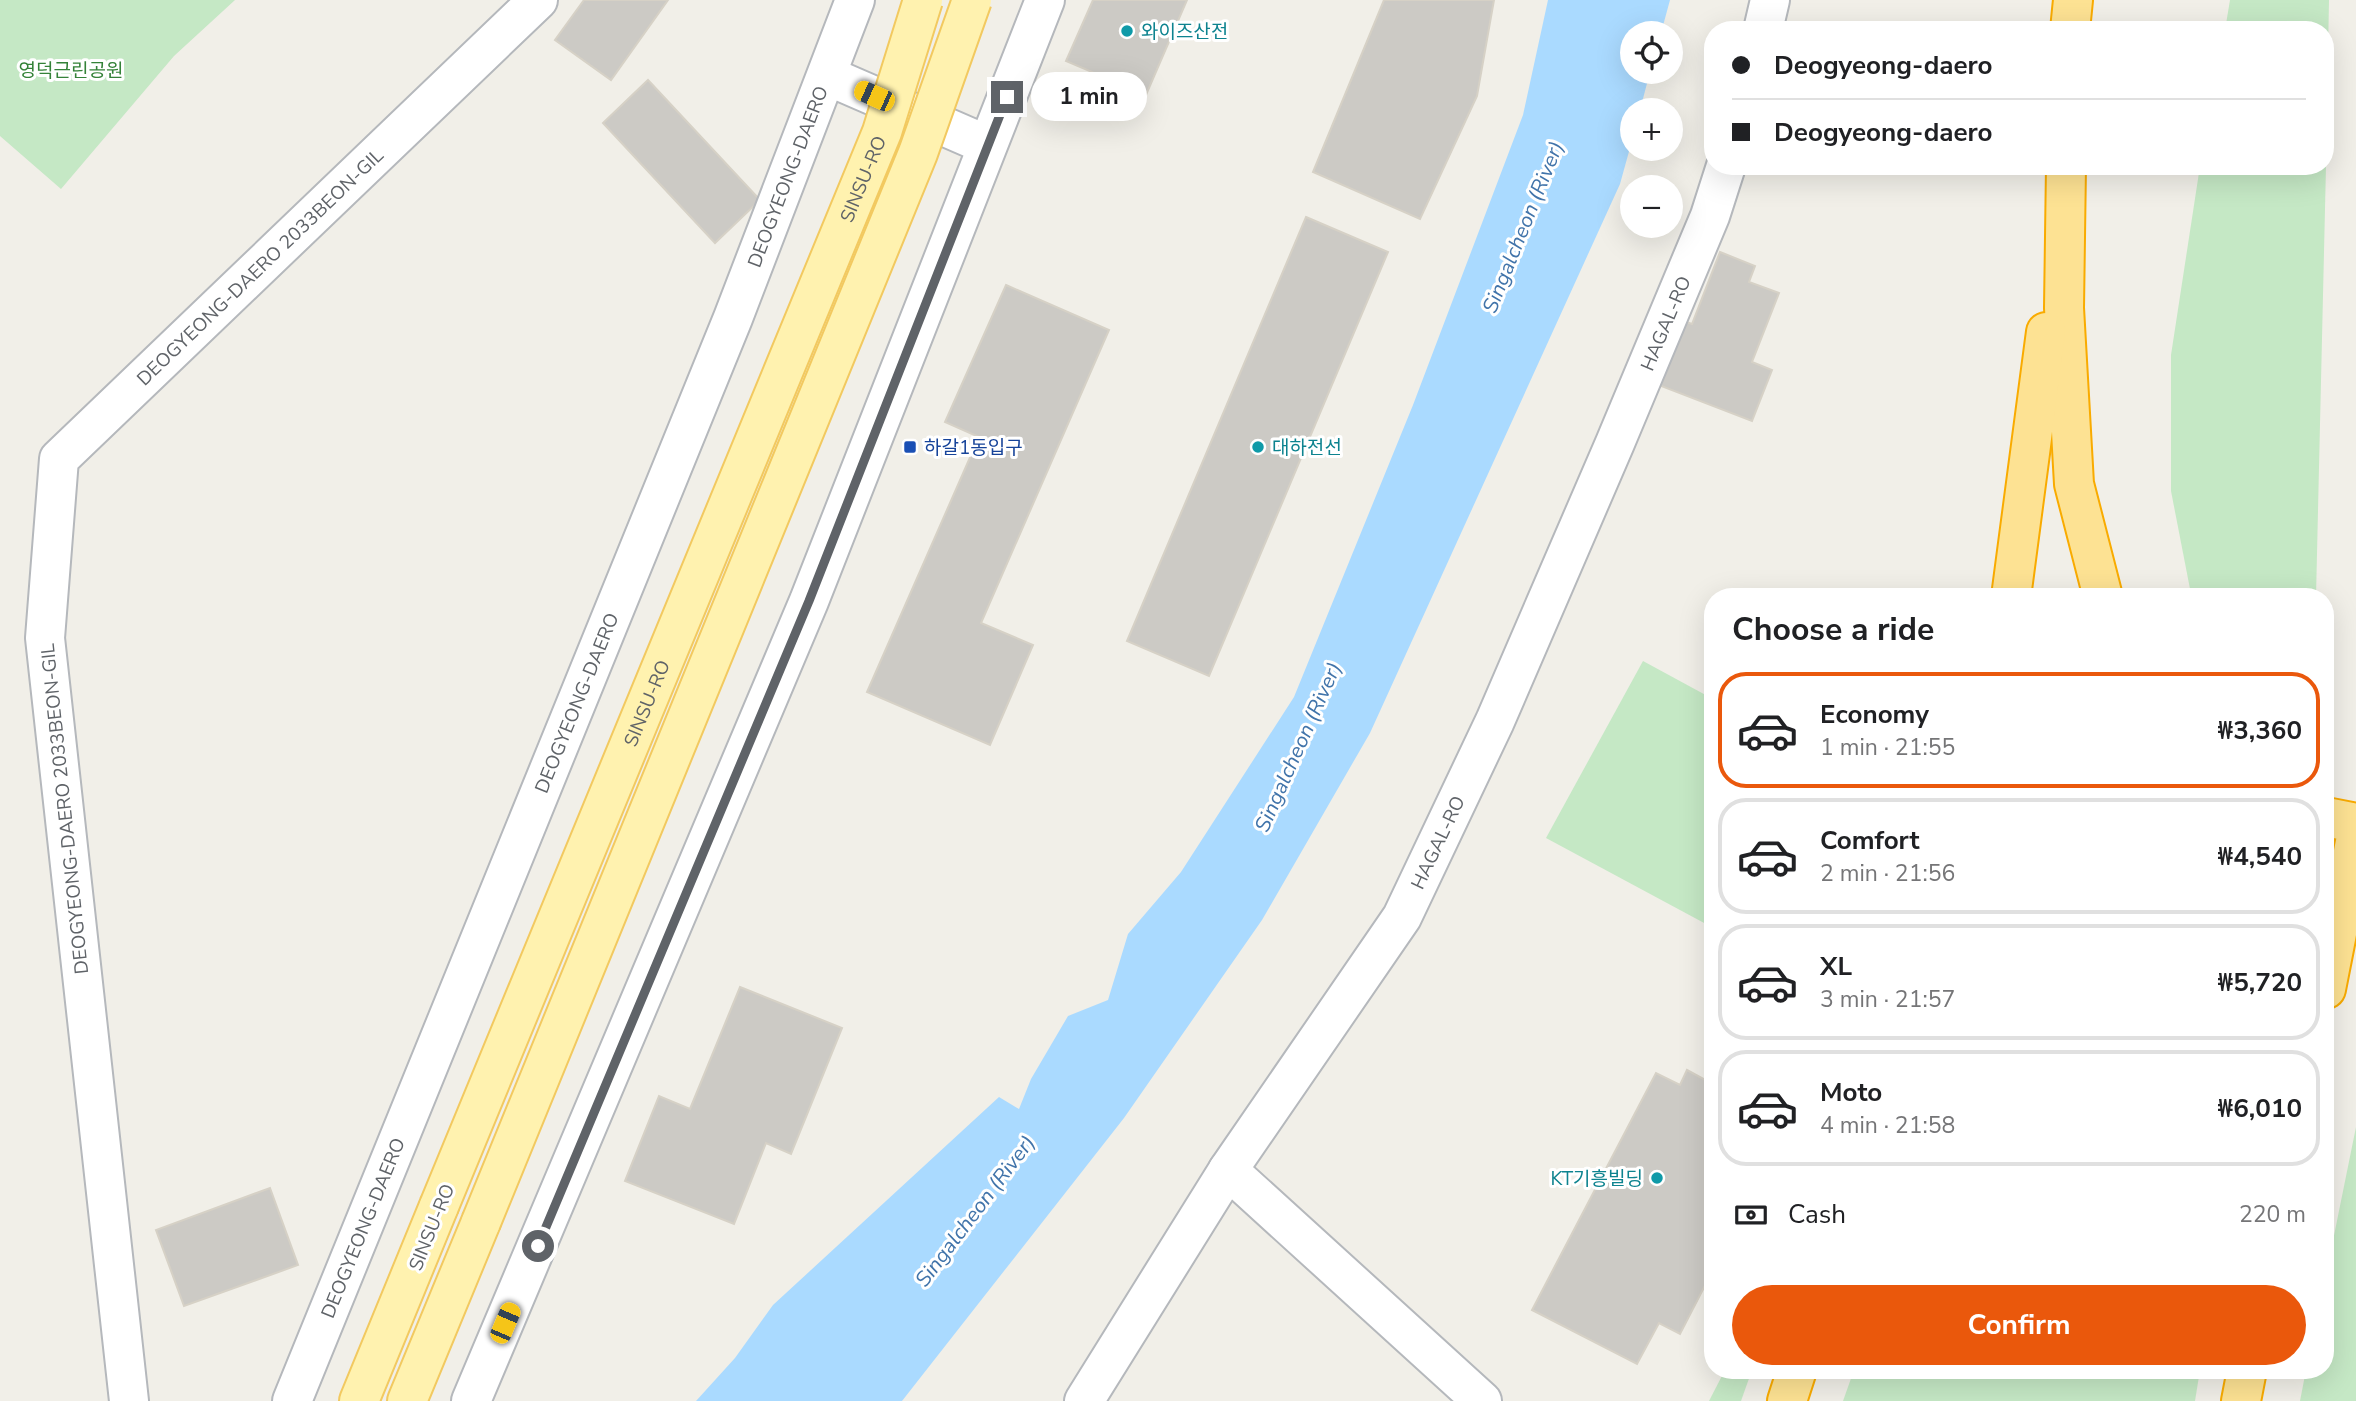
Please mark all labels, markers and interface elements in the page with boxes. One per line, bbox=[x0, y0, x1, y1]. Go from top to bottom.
place label: 와이즈산전 bbox=[1141, 19, 1228, 45]
map controls bbox=[1620, 21, 1683, 238]
button: locate bbox=[1620, 21, 1683, 84]
marker: 와이즈산전 bbox=[1119, 23, 1135, 39]
text: Deogyeong-daero bbox=[1774, 48, 1993, 83]
park label: 영덕근린공원 bbox=[19, 58, 123, 84]
callout: 1 min bbox=[1032, 72, 1147, 122]
car bbox=[851, 78, 898, 114]
route end bbox=[991, 81, 1023, 113]
text: 1 min bbox=[1059, 81, 1119, 112]
street label: DEOGYEONG-DAERO bbox=[742, 82, 835, 271]
button: + bbox=[1620, 98, 1683, 161]
text: Deogyeong-daero bbox=[1774, 115, 1993, 150]
street label: SINSU-RO bbox=[834, 132, 893, 227]
water label: Singalcheon (River) bbox=[1476, 137, 1570, 317]
street label: DEOGYEONG-DAERO 2033BEON-GIL bbox=[131, 143, 390, 392]
button: − bbox=[1620, 175, 1683, 238]
street label: HAGAL-RO bbox=[1635, 272, 1697, 375]
place label: 하갈1동입구 bbox=[924, 435, 1023, 461]
place label: 대하전선 bbox=[1272, 435, 1342, 461]
marker: 하갈1동입구 bbox=[902, 439, 918, 455]
marker: 대하전선 bbox=[1250, 439, 1266, 455]
text: Choose a ride bbox=[1732, 608, 1934, 651]
street label: DEOGYEONG-DAERO bbox=[529, 609, 626, 797]
street label: DEOGYEONG-DAERO 2033BEON-GIL bbox=[35, 642, 95, 976]
street label: SINSU-RO bbox=[618, 656, 677, 751]
water label: Singalcheon (River) bbox=[1248, 658, 1348, 836]
text: Economy bbox=[1820, 697, 1929, 732]
icon: car bbox=[1736, 699, 1799, 762]
text: ₩3,360 bbox=[2218, 713, 2302, 748]
text: 1 min · 21:55 bbox=[1820, 732, 1955, 763]
street label: HAGAL-RO bbox=[1405, 792, 1472, 894]
text: Comfort bbox=[1820, 823, 1920, 858]
icon: car bbox=[1736, 825, 1799, 888]
text: ₩4,540 bbox=[2218, 839, 2302, 874]
text: 2 min · 21:56 bbox=[1820, 858, 1955, 889]
text: XL bbox=[1820, 949, 1852, 984]
icon: car bbox=[1736, 951, 1799, 1014]
text: ₩5,720 bbox=[2218, 965, 2302, 1000]
text: 3 min · 21:57 bbox=[1820, 984, 1955, 1015]
text: Moto bbox=[1820, 1075, 1882, 1110]
icon: car bbox=[1736, 1077, 1799, 1140]
text: ₩6,010 bbox=[2218, 1091, 2302, 1126]
text: 4 min · 21:58 bbox=[1820, 1110, 1955, 1141]
water label: Singalcheon (River) bbox=[909, 1129, 1041, 1293]
street label: DEOGYEONG-DAERO bbox=[315, 1134, 412, 1322]
place label: KT기흥빌딩 bbox=[1550, 1166, 1643, 1192]
marker: KT기흥빌딩 bbox=[1649, 1170, 1665, 1186]
street label: SINSU-RO bbox=[403, 1180, 461, 1275]
icon: cash bbox=[1732, 1196, 1770, 1234]
text: Cash bbox=[1788, 1197, 1846, 1232]
text: 220 m bbox=[2239, 1199, 2306, 1230]
route start bbox=[522, 1230, 554, 1262]
button: Confirm bbox=[1732, 1285, 2306, 1365]
car bbox=[488, 1300, 523, 1346]

